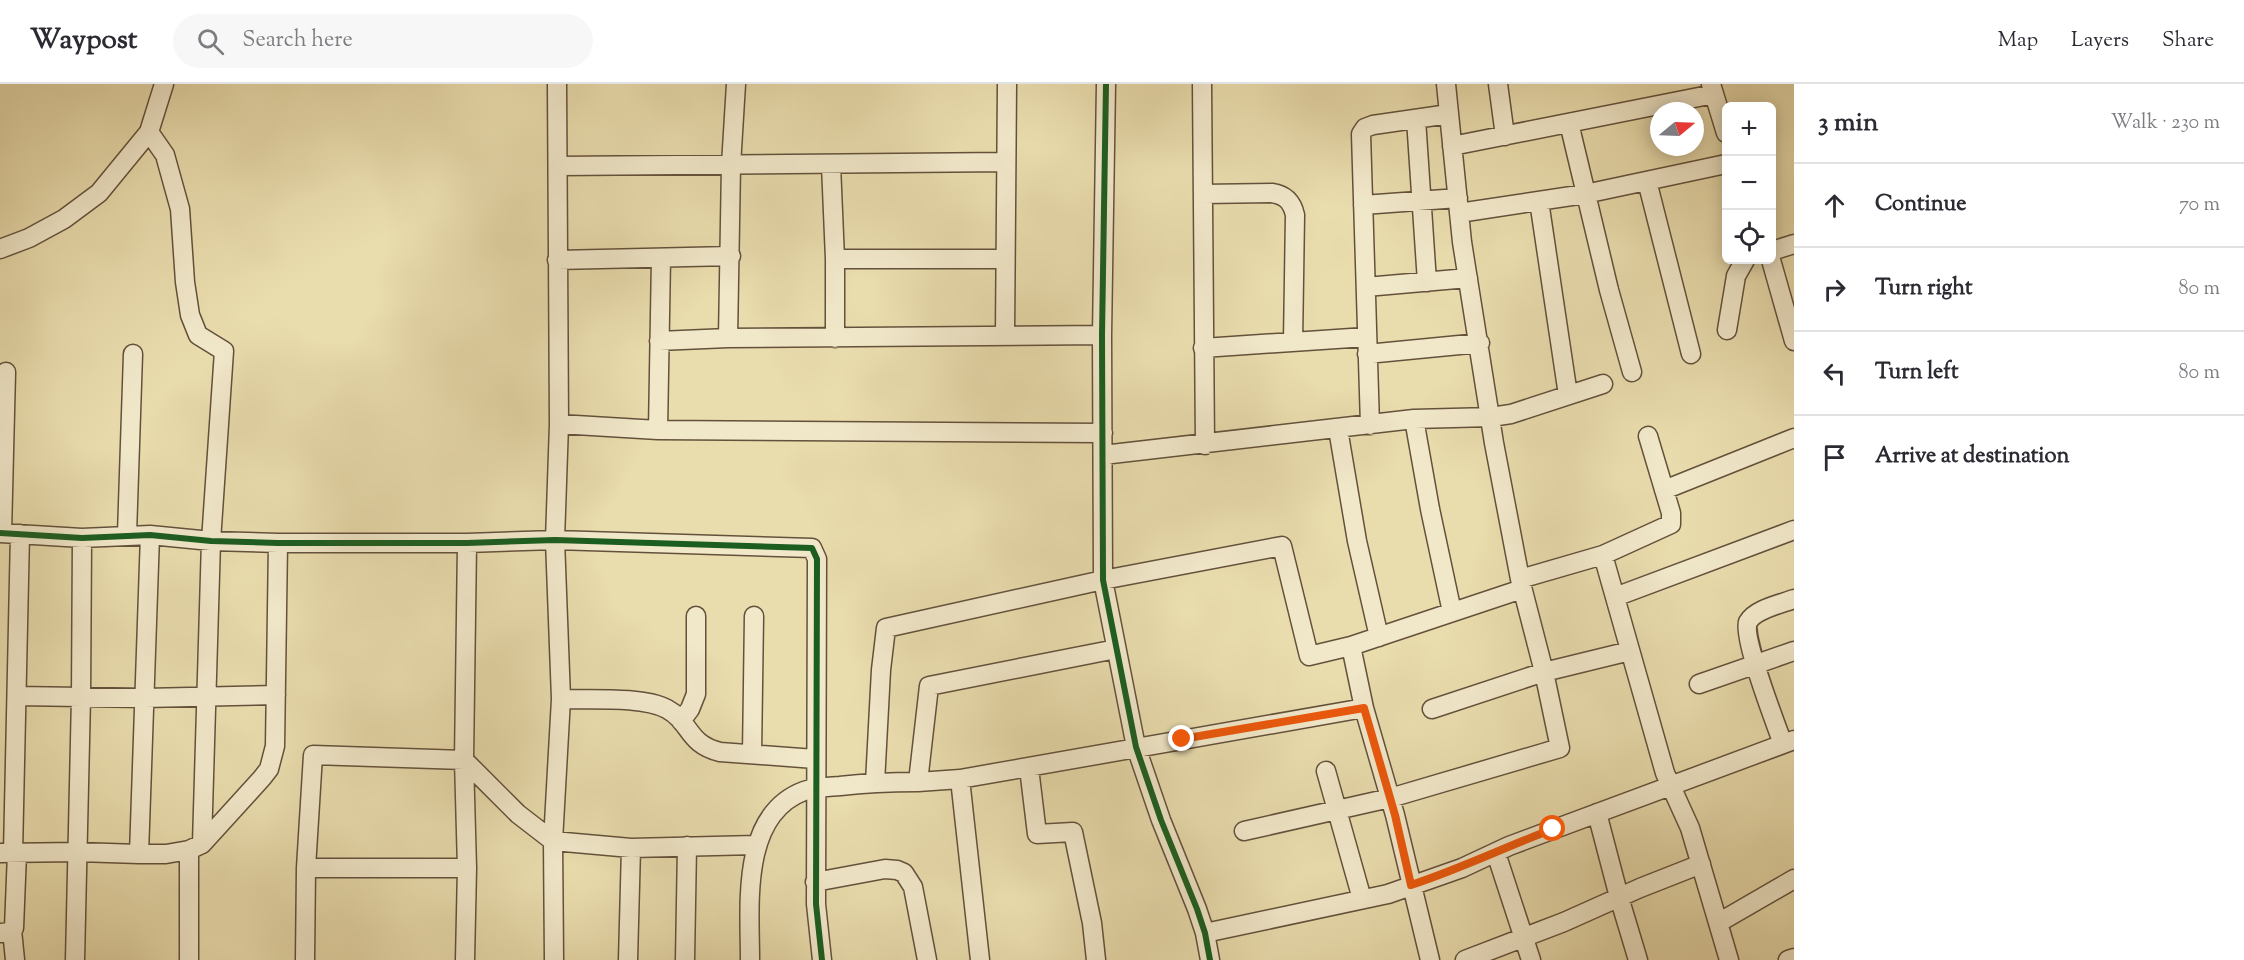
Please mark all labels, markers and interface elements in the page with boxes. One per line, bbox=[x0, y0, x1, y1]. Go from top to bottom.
search box bbox=[173, 14, 593, 68]
text: Waypost bbox=[30, 21, 137, 61]
icon: search bbox=[194, 25, 227, 58]
text: Search here bbox=[242, 25, 353, 57]
text: Map bbox=[1998, 26, 2038, 56]
text: Layers bbox=[2071, 26, 2129, 56]
text: Share bbox=[2162, 26, 2214, 56]
north arrow bbox=[1650, 102, 1704, 156]
map controls bbox=[1722, 102, 1776, 264]
button: + bbox=[1722, 102, 1776, 156]
text: 3 min bbox=[1818, 105, 1878, 142]
text: Walk · 230 m bbox=[2111, 109, 2220, 138]
button: − bbox=[1722, 156, 1776, 210]
icon: ahead bbox=[1818, 189, 1851, 222]
text: Continue bbox=[1875, 189, 1966, 221]
text: 70 m bbox=[2179, 191, 2220, 220]
button: locate bbox=[1722, 210, 1776, 264]
icon: right bbox=[1818, 273, 1851, 306]
text: Turn right bbox=[1875, 273, 1972, 305]
text: 80 m bbox=[2179, 275, 2220, 304]
icon: left bbox=[1818, 357, 1851, 390]
text: Turn left bbox=[1875, 357, 1958, 389]
text: 80 m bbox=[2179, 359, 2220, 388]
icon: arrive bbox=[1818, 441, 1851, 474]
text: Arrive at destination bbox=[1875, 441, 2070, 473]
route end bbox=[1168, 725, 1194, 751]
route start bbox=[1539, 815, 1565, 841]

